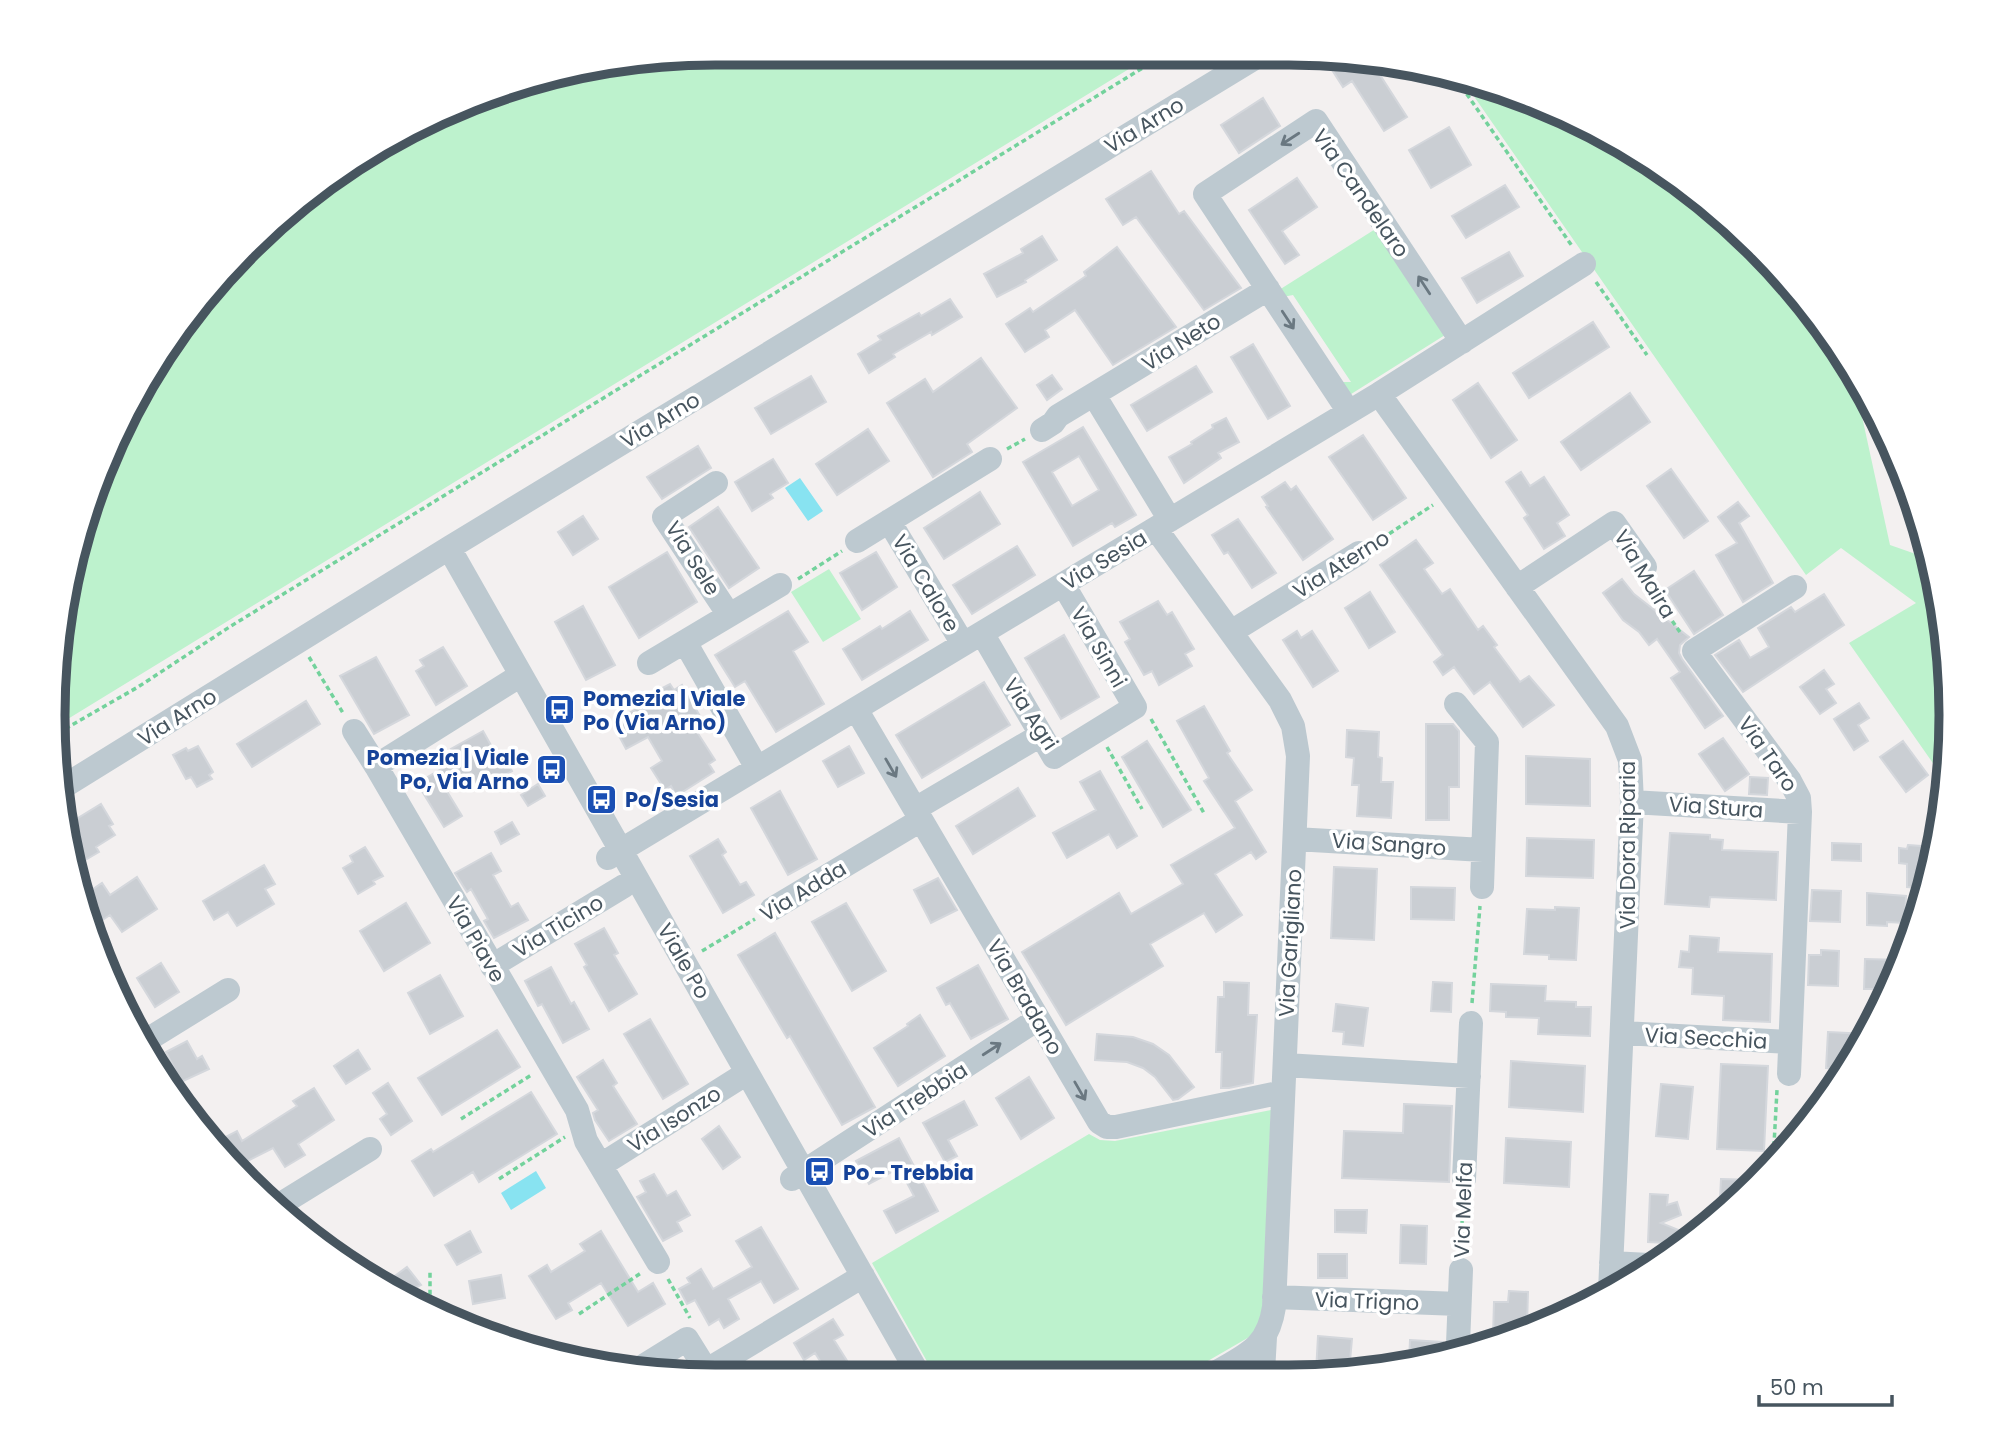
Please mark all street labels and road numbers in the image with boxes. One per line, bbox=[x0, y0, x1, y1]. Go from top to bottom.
street label: Via Arno bbox=[1099, 90, 1189, 160]
street label: Via Candelaro bbox=[1306, 123, 1416, 263]
street label: Via Neto bbox=[1136, 306, 1226, 378]
street label: Via Arno bbox=[615, 385, 705, 455]
street label: Via Sele bbox=[659, 515, 727, 601]
street label: Via Sesia bbox=[1056, 523, 1152, 597]
street label: Via Aterno bbox=[1287, 523, 1395, 605]
street label: Via Maira bbox=[1607, 524, 1683, 624]
street label: Via Calore bbox=[885, 529, 967, 637]
street label: Via Sinni bbox=[1064, 601, 1134, 693]
street label: Via Agri bbox=[997, 672, 1065, 756]
street label: Via Arno bbox=[132, 681, 222, 753]
street label: Via Taro bbox=[1731, 710, 1805, 798]
street label: Via Dora Riparia bbox=[1613, 761, 1642, 929]
street label: Via Stura bbox=[1668, 789, 1764, 825]
street label: Via Sangro bbox=[1331, 826, 1447, 862]
street label: Via Adda bbox=[754, 854, 852, 928]
street label: Via Garigliano bbox=[1272, 868, 1308, 1018]
street label: Via Ticino bbox=[507, 888, 609, 964]
street label: Via Piave bbox=[440, 890, 512, 988]
street label: Viale Po bbox=[651, 918, 717, 1004]
street label: Via Bradano bbox=[980, 934, 1070, 1060]
street label: Via Secchia bbox=[1644, 1020, 1768, 1056]
street label: Via Trebbia bbox=[857, 1055, 973, 1145]
street label: Via Isonzo bbox=[622, 1079, 726, 1159]
street label: Via Melfa bbox=[1447, 1161, 1479, 1259]
street label: Via Trigno bbox=[1314, 1285, 1420, 1317]

